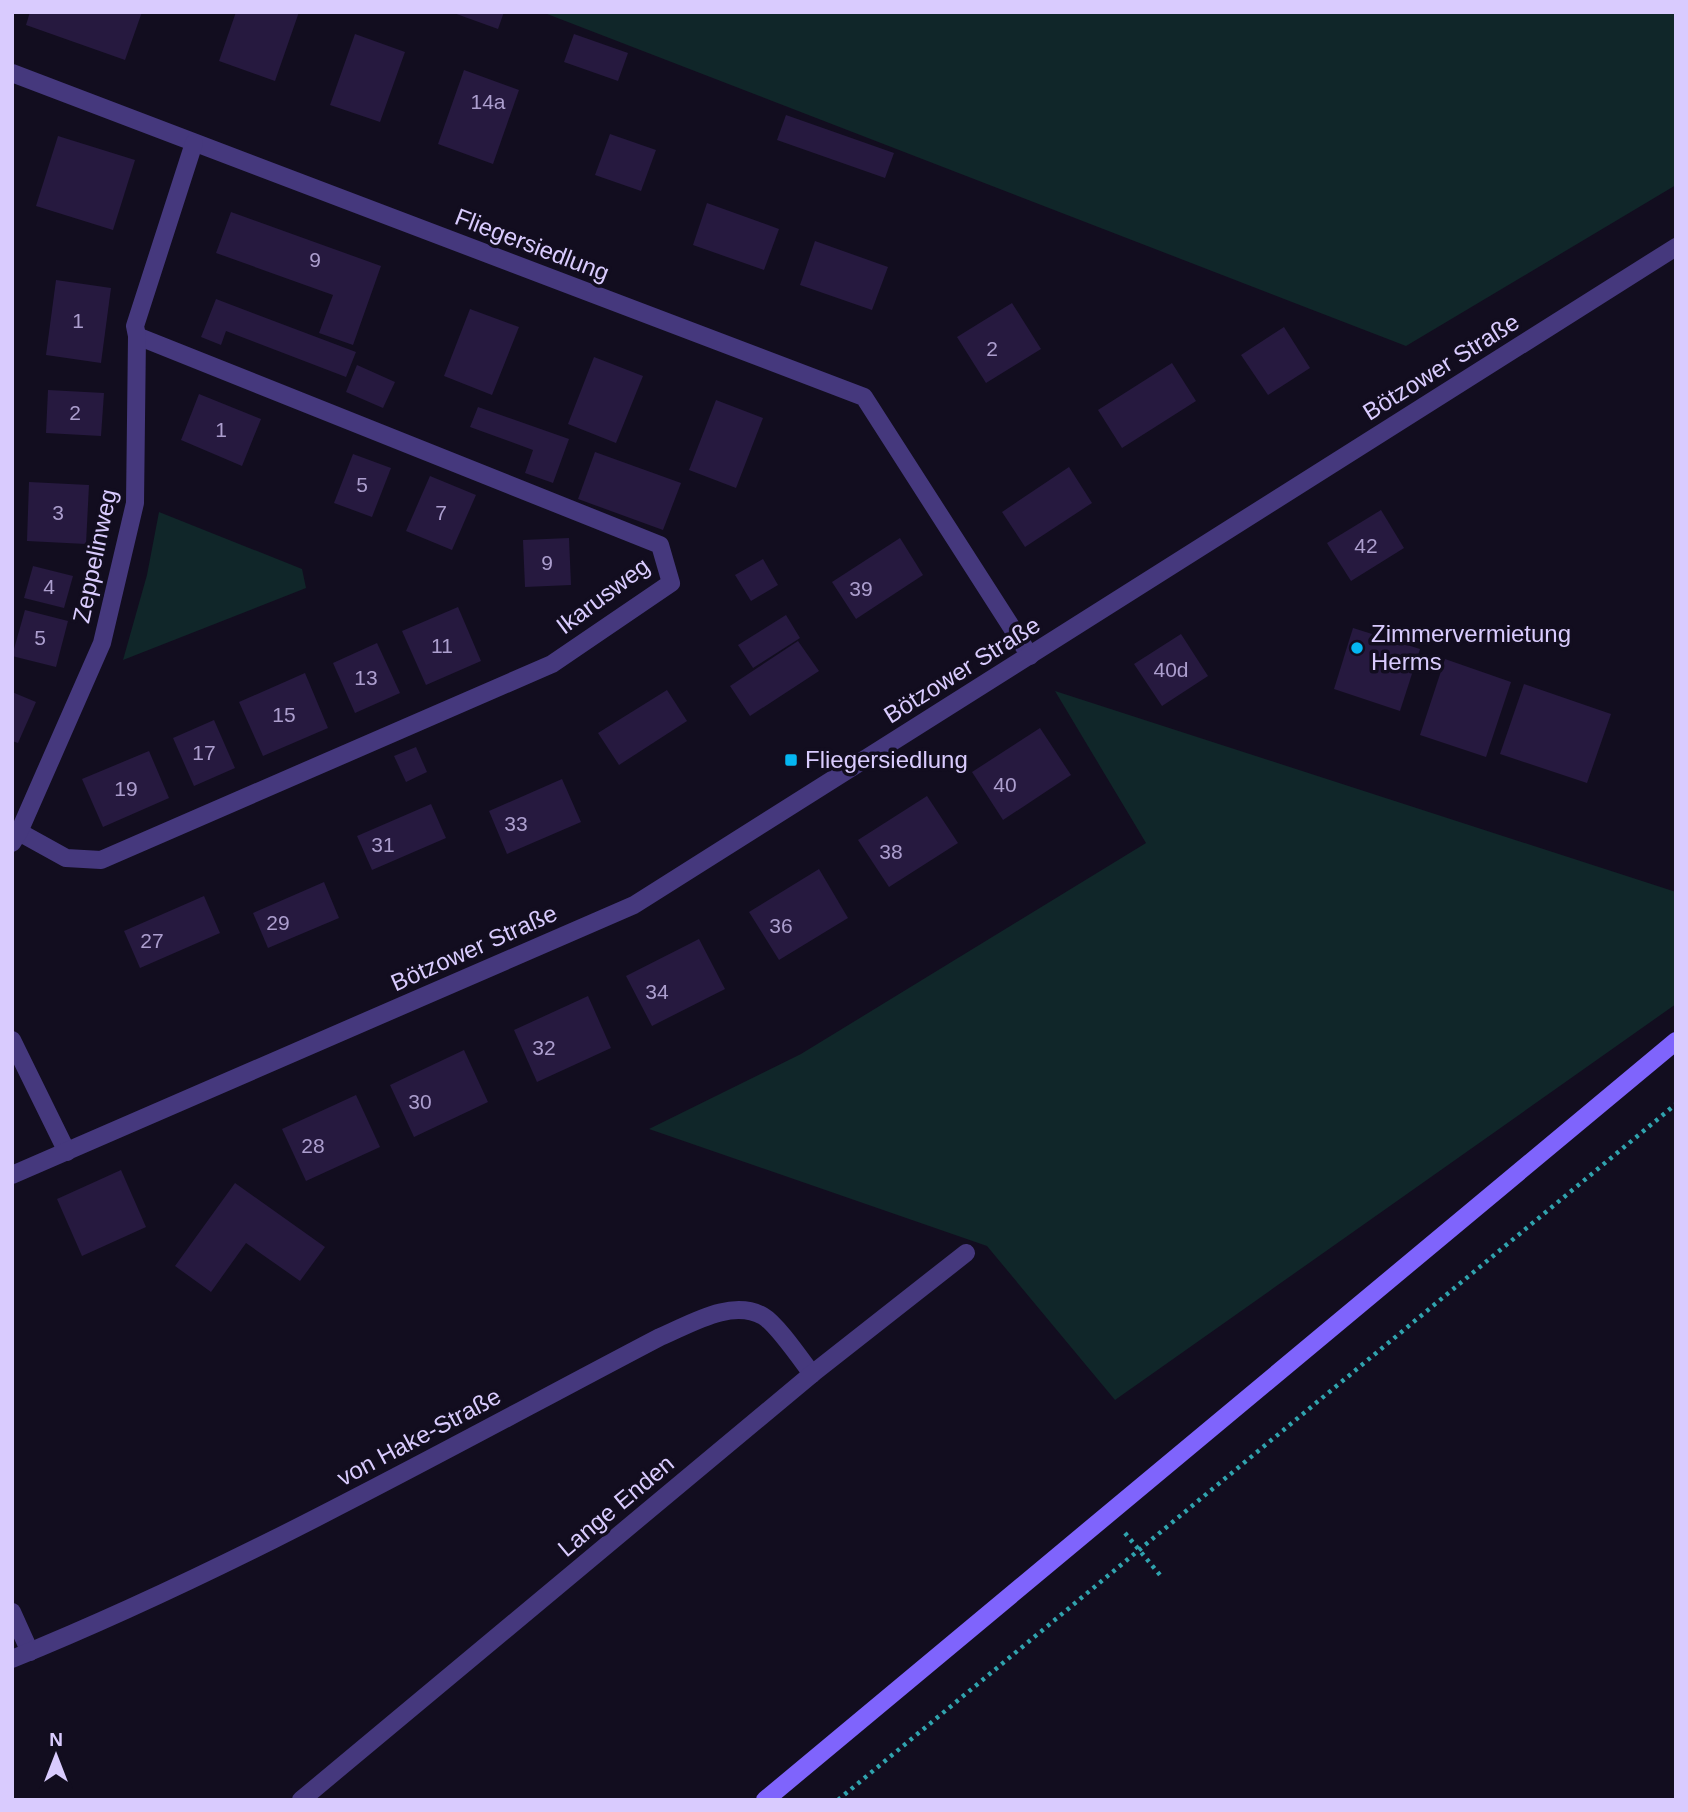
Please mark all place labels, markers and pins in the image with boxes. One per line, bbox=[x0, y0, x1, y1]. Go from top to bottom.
place label: Zimmervermietung Herms bbox=[1371, 620, 1571, 675]
marker: Zimmervermietung Herms bbox=[1349, 640, 1365, 656]
place label: Fliegersiedlung bbox=[805, 746, 968, 773]
marker: Fliegersiedlung bbox=[783, 752, 799, 768]

